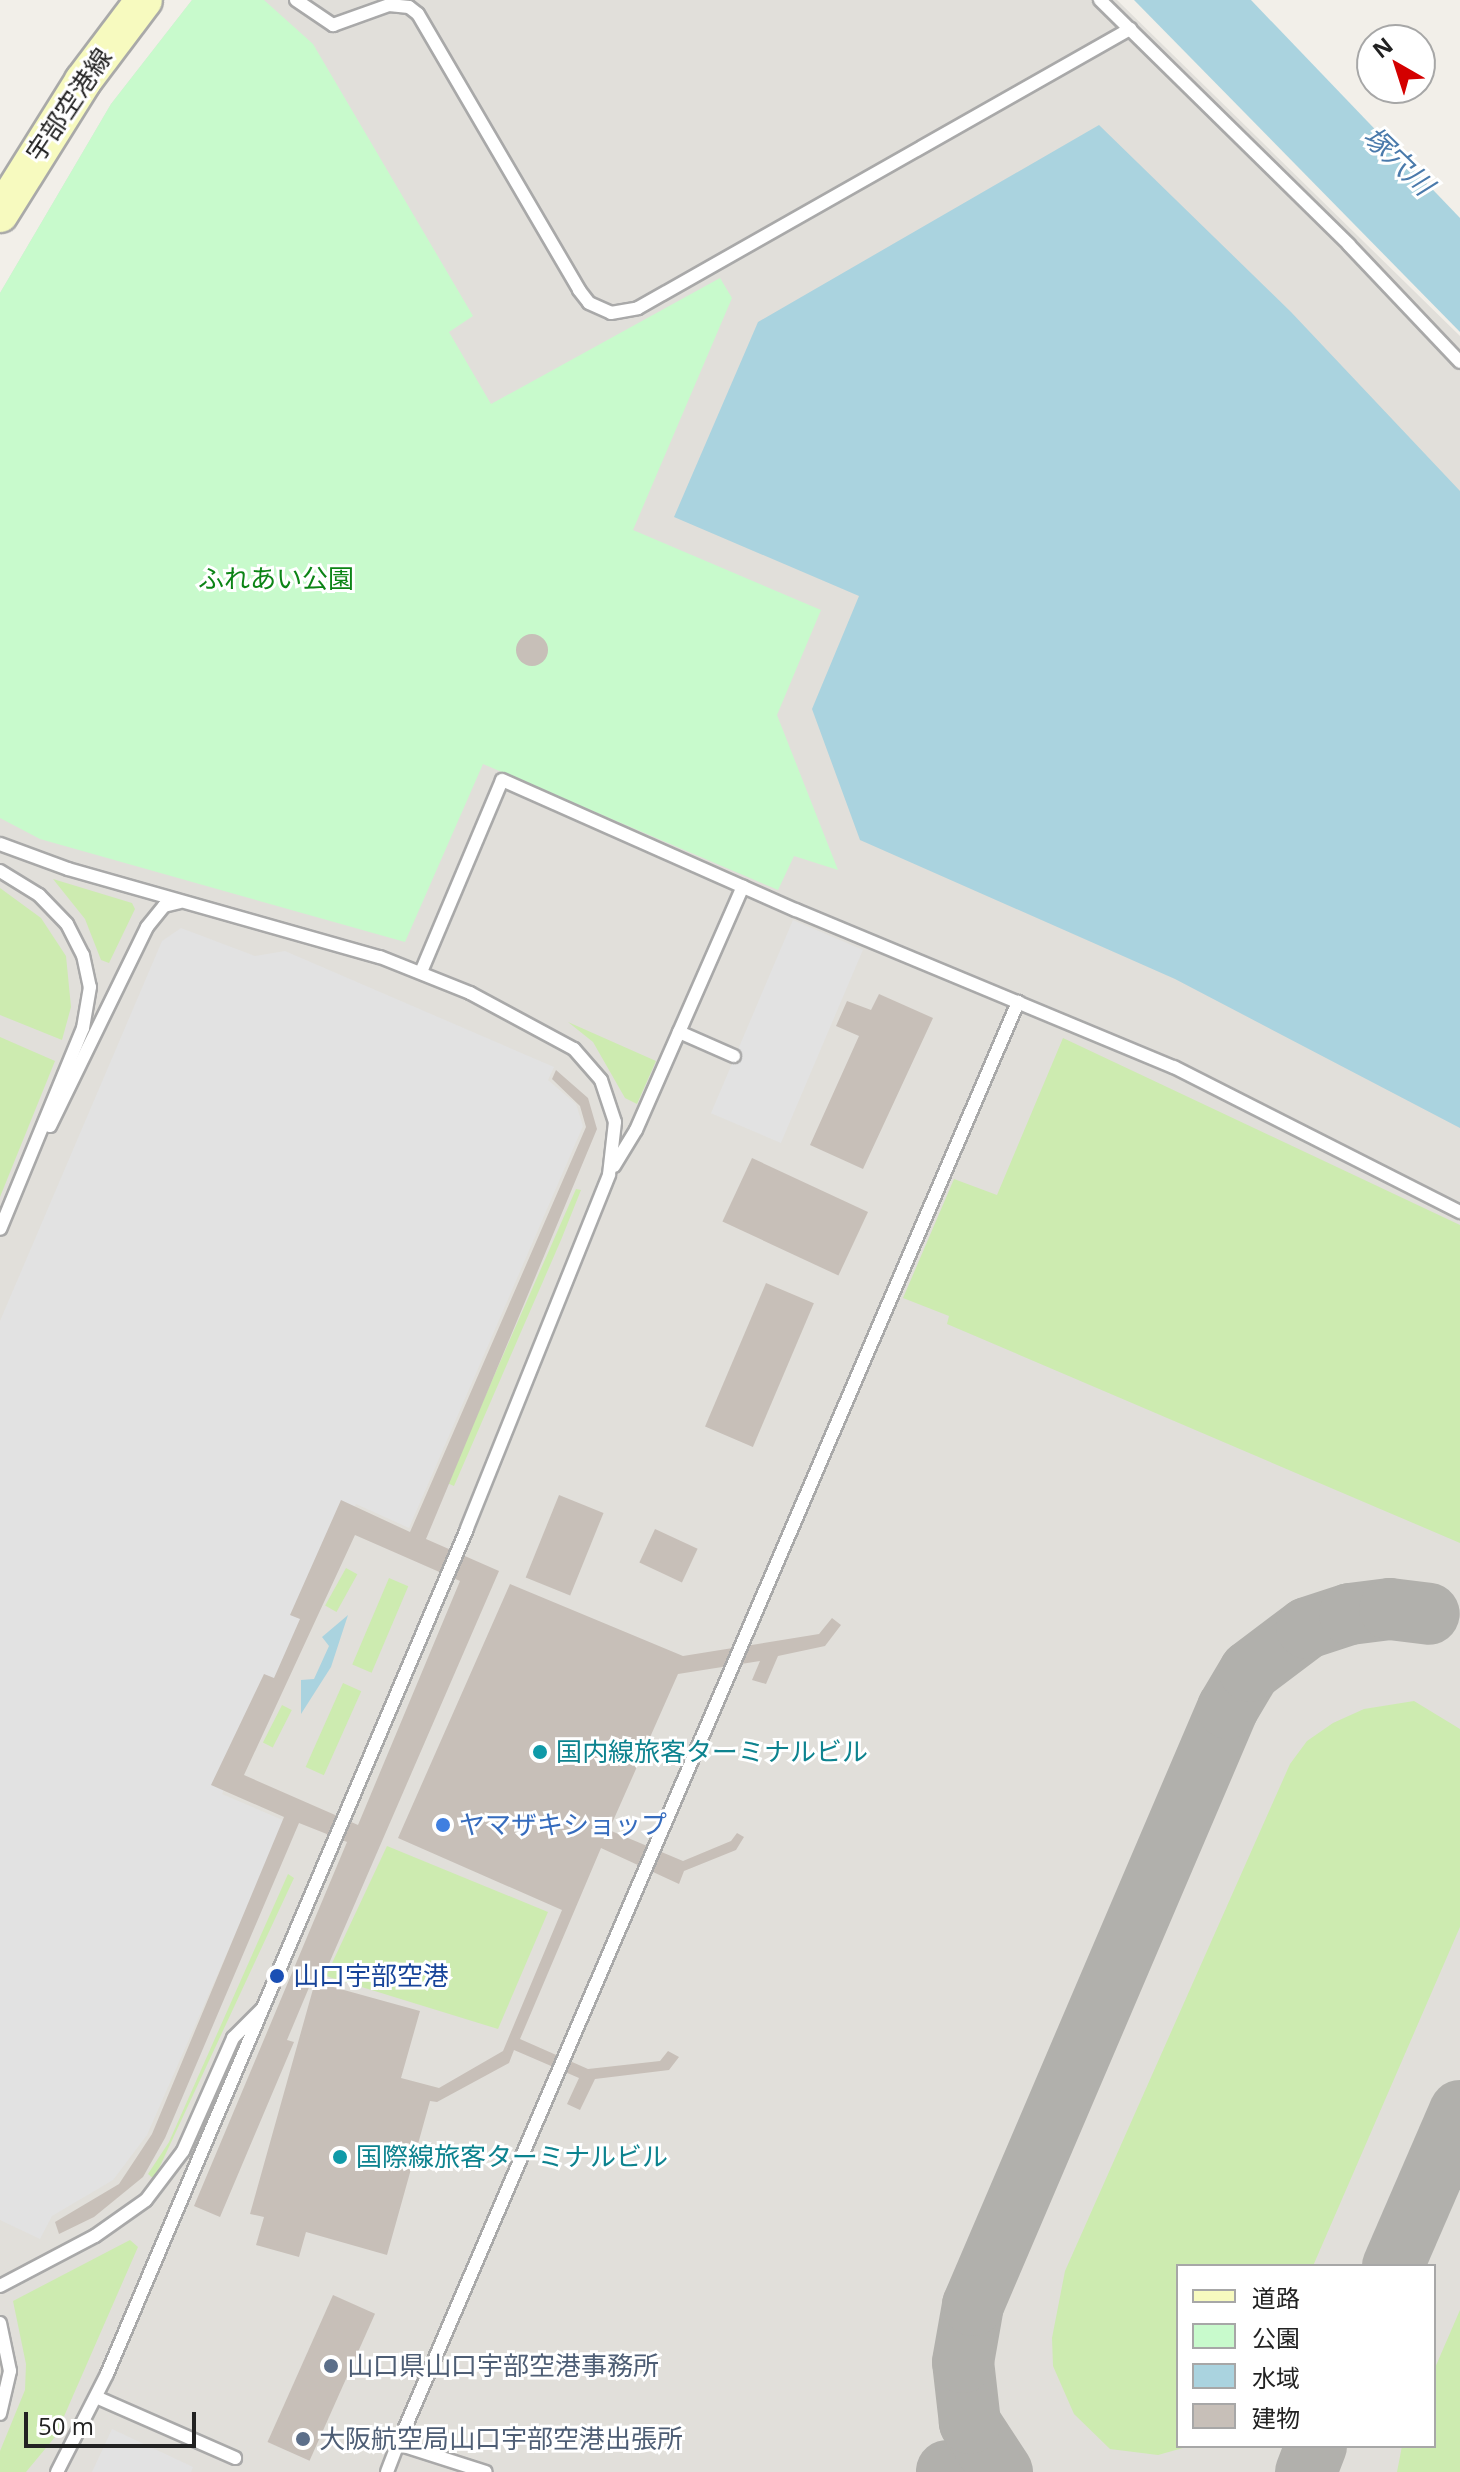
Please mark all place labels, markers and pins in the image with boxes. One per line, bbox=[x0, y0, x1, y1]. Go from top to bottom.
place label: 国内線旅客ターミナルビル bbox=[556, 1736, 868, 1768]
marker: 国内線旅客ターミナルビル bbox=[531, 1743, 549, 1761]
place label: ヤマザキショップ bbox=[459, 1809, 667, 1841]
marker: ヤマザキショップ bbox=[434, 1816, 452, 1834]
place label: 山口宇部空港 bbox=[293, 1960, 449, 1992]
marker: 山口宇部空港 bbox=[268, 1967, 286, 1985]
place label: 国際線旅客ターミナルビル bbox=[356, 2141, 668, 2173]
marker: 国際線旅客ターミナルビル bbox=[331, 2148, 349, 2166]
place label: 山口県山口宇部空港事務所 bbox=[347, 2350, 659, 2382]
marker: 山口県山口宇部空港事務所 bbox=[322, 2357, 340, 2375]
place label: 大阪航空局山口宇部空港出張所 bbox=[319, 2423, 683, 2455]
marker: 大阪航空局山口宇部空港出張所 bbox=[294, 2430, 312, 2448]

